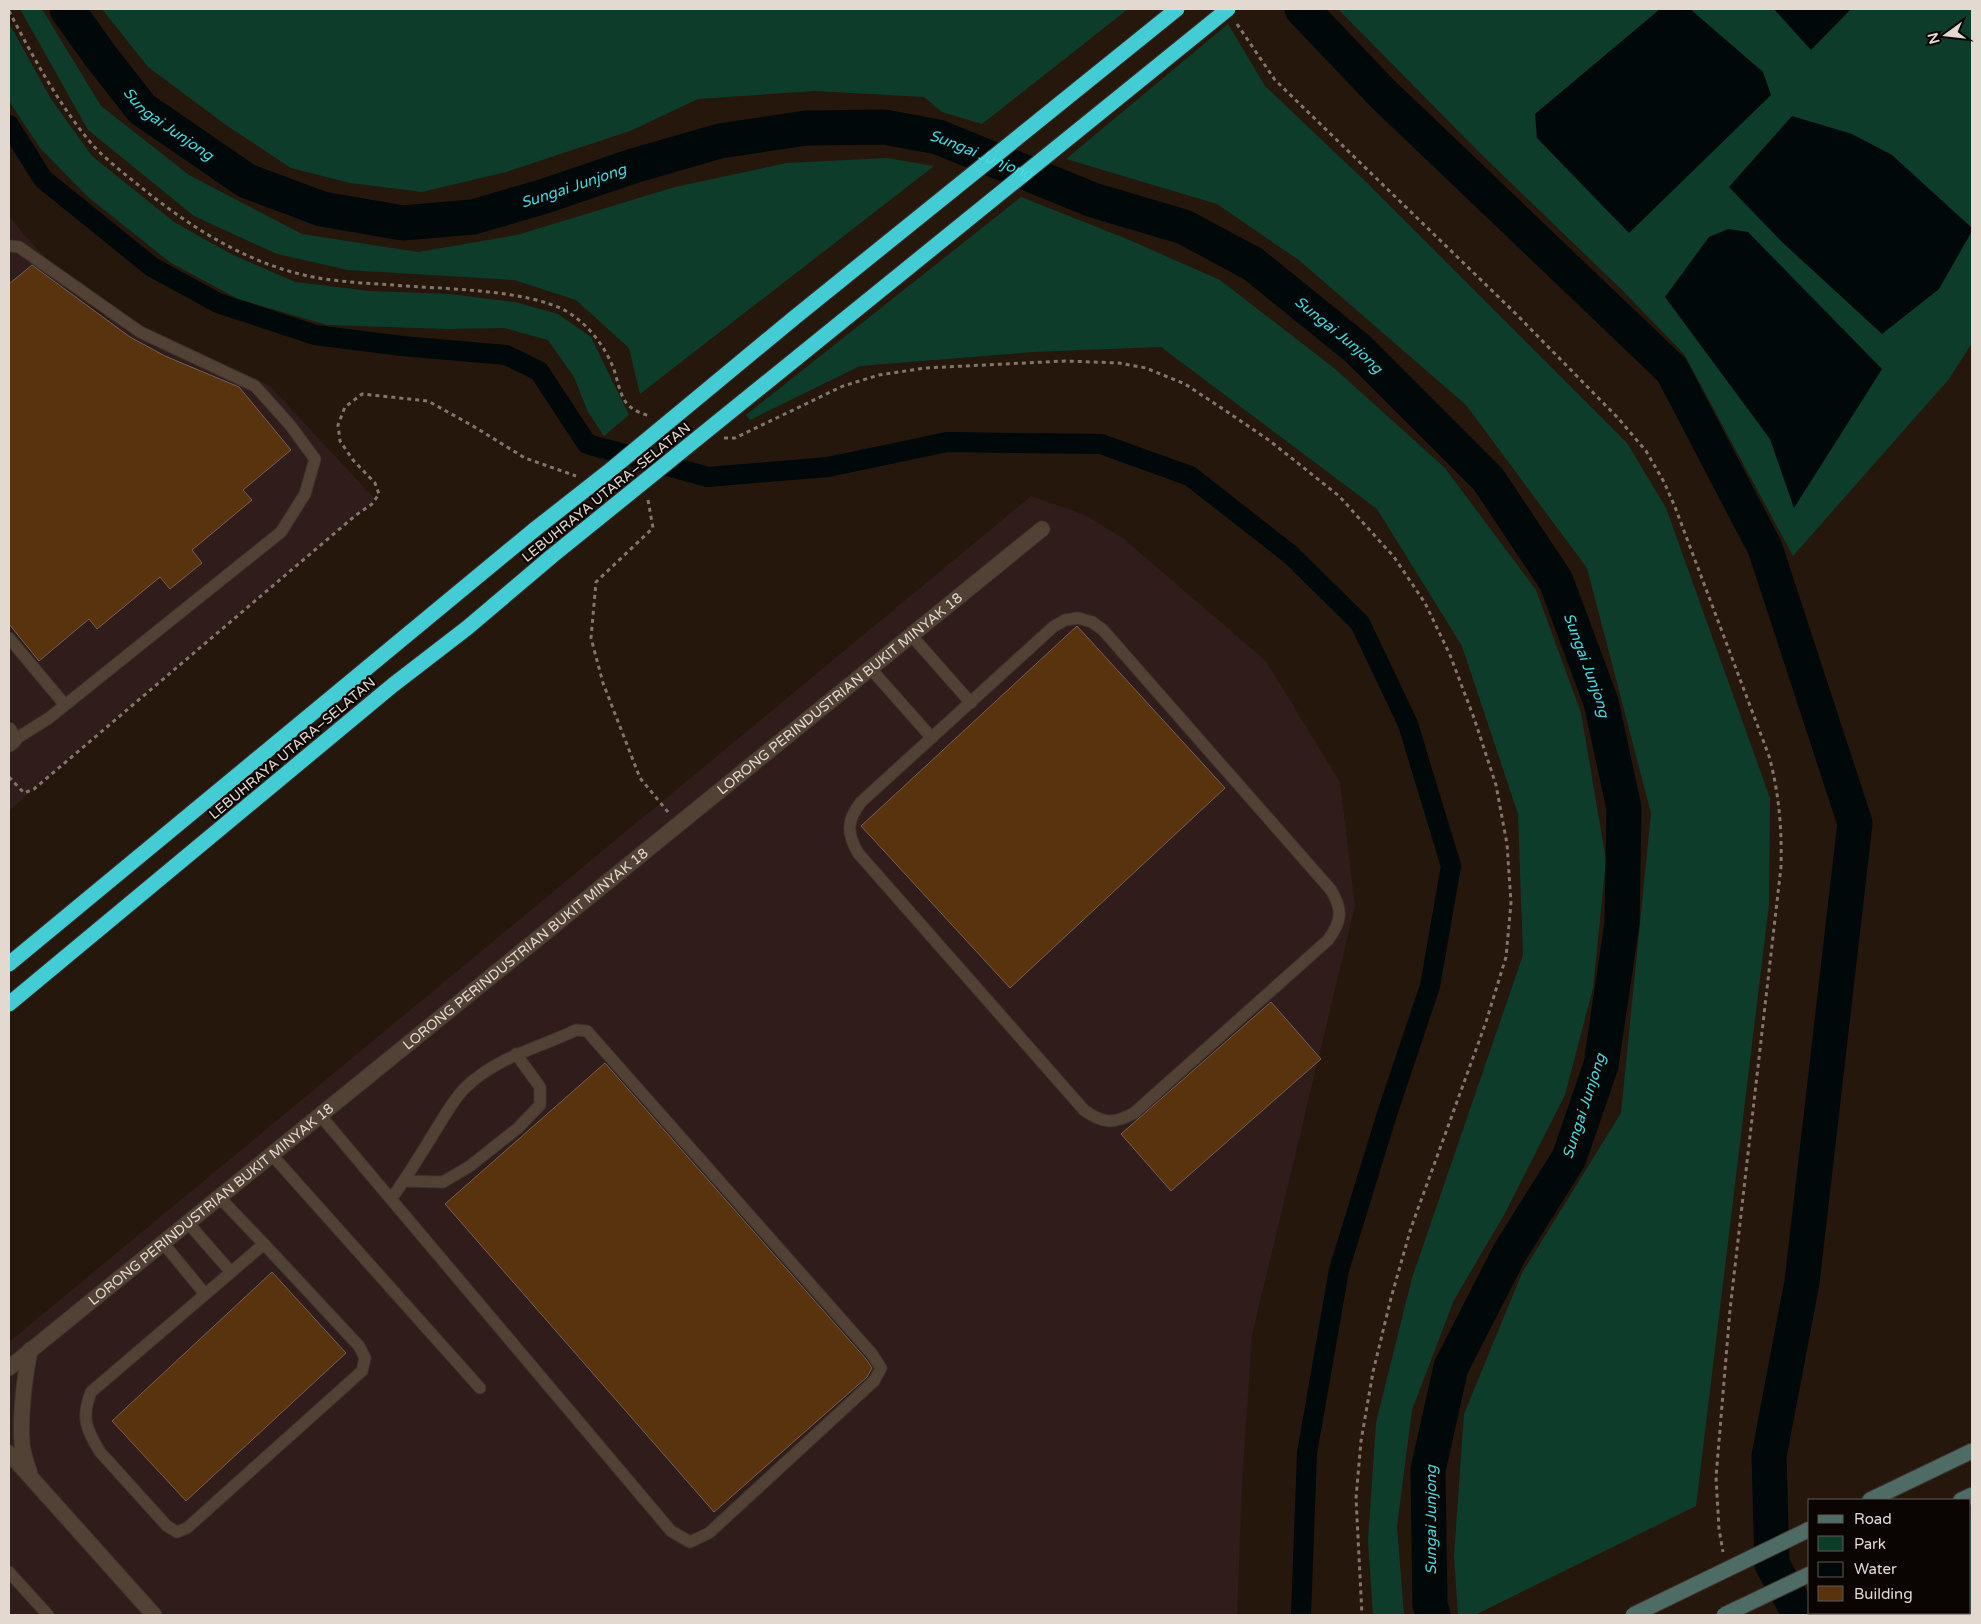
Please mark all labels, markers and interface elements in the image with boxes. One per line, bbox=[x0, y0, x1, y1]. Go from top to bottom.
north arrow bbox=[1921, 10, 1971, 60]
text: N bbox=[1924, 31, 1944, 46]
water label: Sungai Junjong bbox=[120, 84, 218, 165]
water label: Sungai Junjong bbox=[928, 127, 1037, 184]
water label: Sungai Junjong bbox=[519, 160, 630, 212]
water label: Sungai Junjong bbox=[1291, 292, 1387, 378]
street label: LEBUHRAYA UTARA–SELATAN bbox=[519, 419, 694, 566]
street label: LORONG PERINDUSTRIAN BUKIT MINYAK 18 bbox=[714, 589, 966, 798]
water label: Sungai Junjong bbox=[1560, 610, 1613, 721]
street label: LEBUHRAYA UTARA–SELATAN bbox=[206, 674, 379, 823]
street label: LORONG PERINDUSTRIAN BUKIT MINYAK 18 bbox=[400, 844, 652, 1054]
water label: Sungai Junjong bbox=[1558, 1050, 1610, 1161]
street label: LORONG PERINDUSTRIAN BUKIT MINYAK 18 bbox=[85, 1100, 337, 1309]
water label: Sungai Junjong bbox=[1422, 1464, 1440, 1575]
legend bbox=[1808, 1499, 1971, 1614]
text: Road bbox=[1854, 1510, 1892, 1528]
text: Park bbox=[1854, 1535, 1886, 1553]
text: Water bbox=[1854, 1560, 1897, 1578]
text: Building bbox=[1854, 1585, 1913, 1603]

